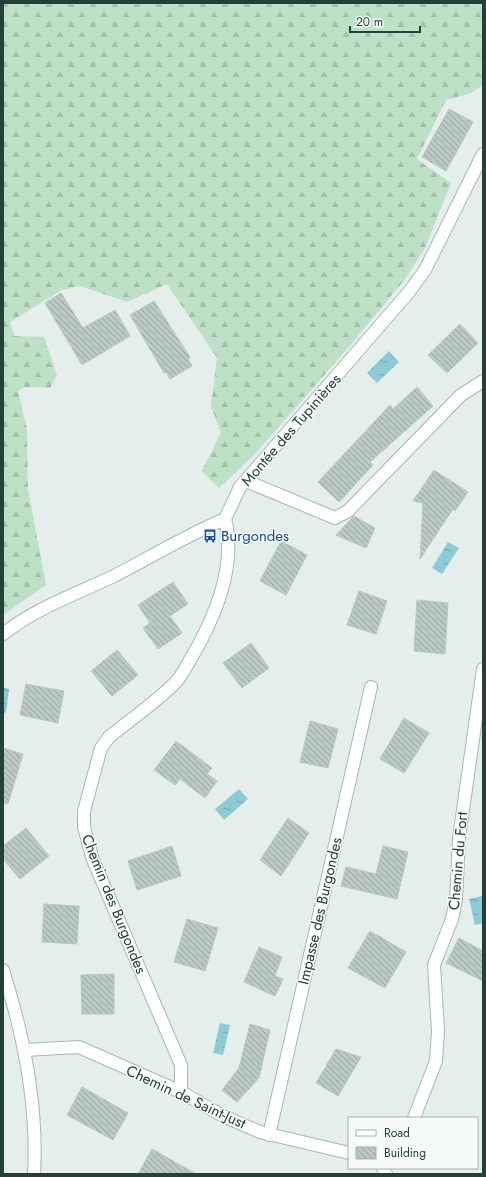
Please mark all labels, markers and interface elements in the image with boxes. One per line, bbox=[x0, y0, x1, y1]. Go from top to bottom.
scale bar bbox=[350, 8, 420, 34]
text: 20 m bbox=[356, 13, 383, 31]
street label: Montée des Tupinières bbox=[236, 369, 346, 491]
place label: Burgondes bbox=[221, 525, 289, 547]
bus stop icon: Burgondes bbox=[202, 528, 218, 544]
street label: Chemin du Fort bbox=[443, 810, 473, 911]
street label: Chemin des Burgondes bbox=[76, 831, 152, 977]
street label: Impasse des Burgondes bbox=[292, 835, 348, 987]
street label: Chemin de Saint-Just bbox=[123, 1060, 250, 1135]
legend bbox=[348, 1117, 478, 1169]
text: Road bbox=[384, 1124, 410, 1142]
text: Building bbox=[384, 1144, 426, 1162]

